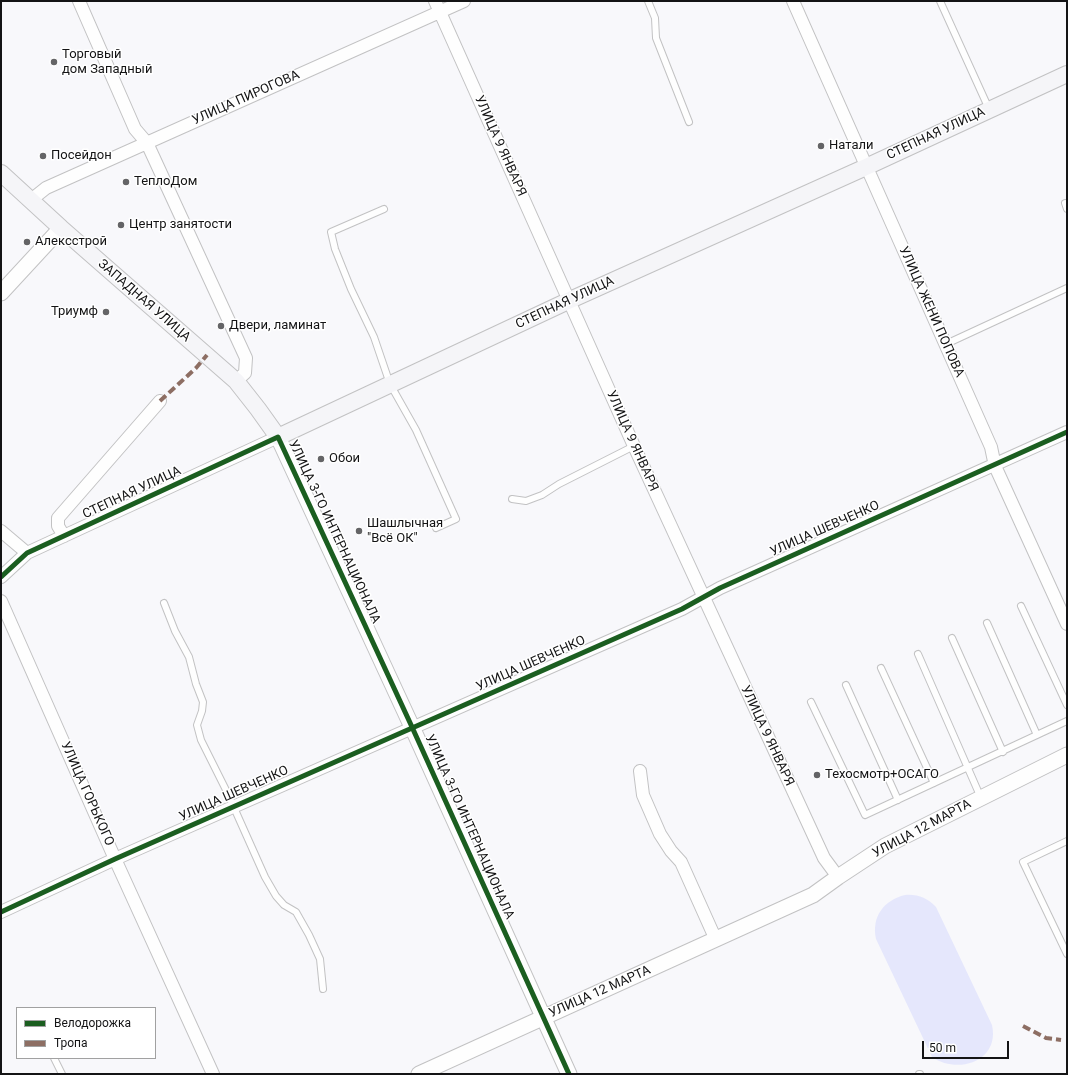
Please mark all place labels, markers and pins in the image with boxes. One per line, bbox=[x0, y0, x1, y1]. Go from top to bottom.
place label: Торговый дом Западный bbox=[62, 47, 152, 78]
marker: Торговый дом Западный bbox=[49, 57, 59, 67]
place label: Натали bbox=[829, 138, 873, 154]
marker: Натали bbox=[816, 141, 826, 151]
place label: Посейдон bbox=[51, 148, 112, 164]
marker: Посейдон bbox=[38, 151, 48, 161]
place label: ТеплоДом bbox=[134, 174, 197, 190]
marker: ТеплоДом bbox=[121, 177, 131, 187]
place label: Центр занятости bbox=[129, 217, 232, 233]
marker: Центр занятости bbox=[116, 220, 126, 230]
place label: Алексстрой bbox=[35, 234, 107, 250]
marker: Алексстрой bbox=[22, 237, 32, 247]
place label: Триумф bbox=[51, 304, 98, 320]
marker: Триумф bbox=[101, 307, 111, 317]
place label: Двери, ламинат bbox=[229, 318, 326, 334]
marker: Двери, ламинат bbox=[216, 321, 226, 331]
place label: Обои bbox=[329, 451, 360, 467]
marker: Обои bbox=[316, 454, 326, 464]
place label: Шашлычная "Всё ОК" bbox=[367, 516, 443, 547]
marker: Шашлычная "Всё ОК" bbox=[354, 526, 364, 536]
place label: Техосмотр+ОСАГО bbox=[825, 767, 939, 783]
marker: Техосмотр+ОСАГО bbox=[812, 770, 822, 780]

